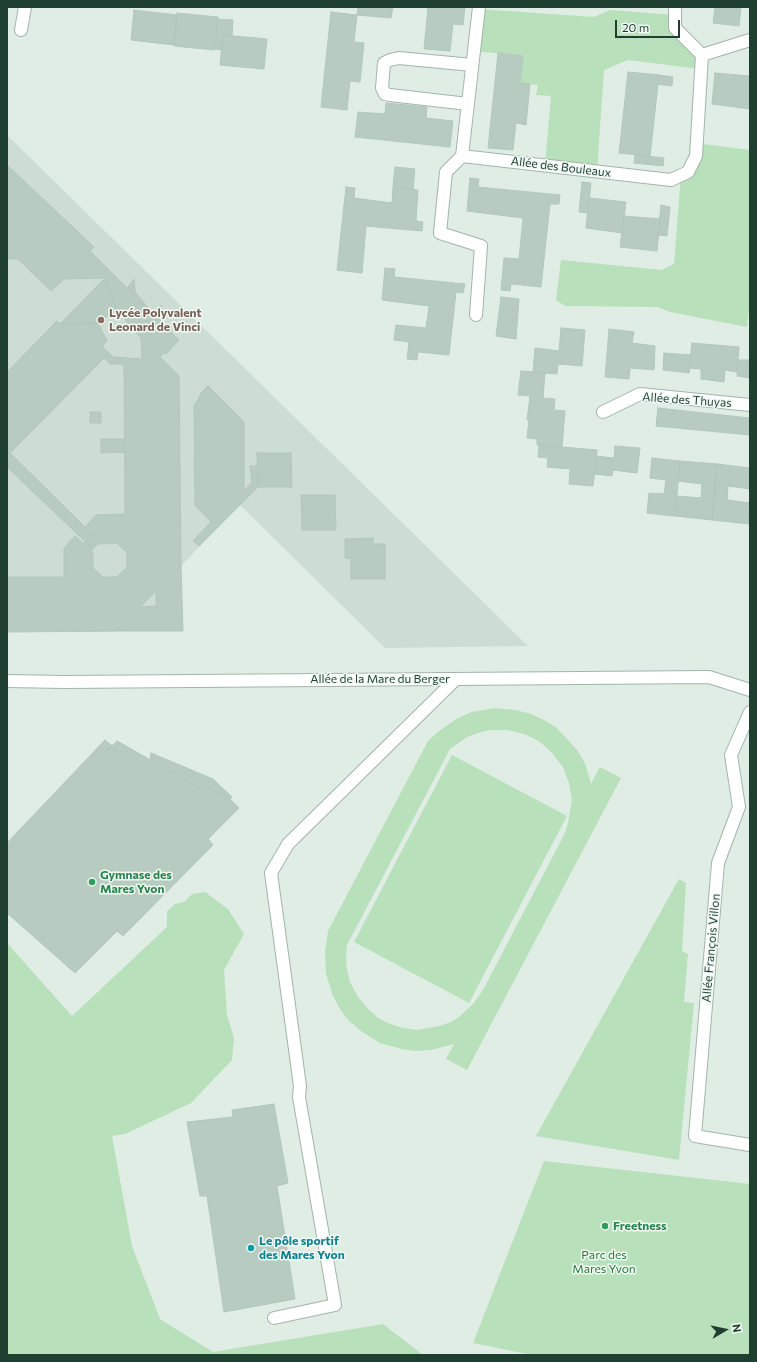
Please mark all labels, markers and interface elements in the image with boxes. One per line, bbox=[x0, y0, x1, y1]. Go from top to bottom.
scale bar bbox=[617, 12, 682, 38]
text: 20 m bbox=[622, 20, 649, 34]
street label: Allée des Bouleaux bbox=[510, 154, 612, 180]
place label: Lycée Polyvalent Leonard de Vinci bbox=[109, 306, 202, 334]
marker: Lycée Polyvalent Leonard de Vinci bbox=[96, 315, 106, 325]
street label: Allée des Thuyas bbox=[642, 390, 732, 410]
street label: Allée de la Mare du Berger bbox=[310, 672, 450, 686]
place label: Gymnase des Mares Yvon bbox=[100, 868, 172, 896]
marker: Gymnase des Mares Yvon bbox=[87, 877, 97, 887]
street label: Allée François Villon bbox=[699, 893, 723, 1003]
place label: Freetness bbox=[613, 1219, 667, 1233]
marker: Freetness bbox=[600, 1221, 610, 1231]
place label: Le pôle sportif des Mares Yvon bbox=[259, 1234, 345, 1262]
marker: Le pôle sportif des Mares Yvon bbox=[246, 1243, 256, 1253]
park label: Parc des Mares Yvon bbox=[572, 1248, 636, 1276]
north arrow bbox=[705, 1310, 745, 1350]
text: N bbox=[730, 1323, 744, 1333]

